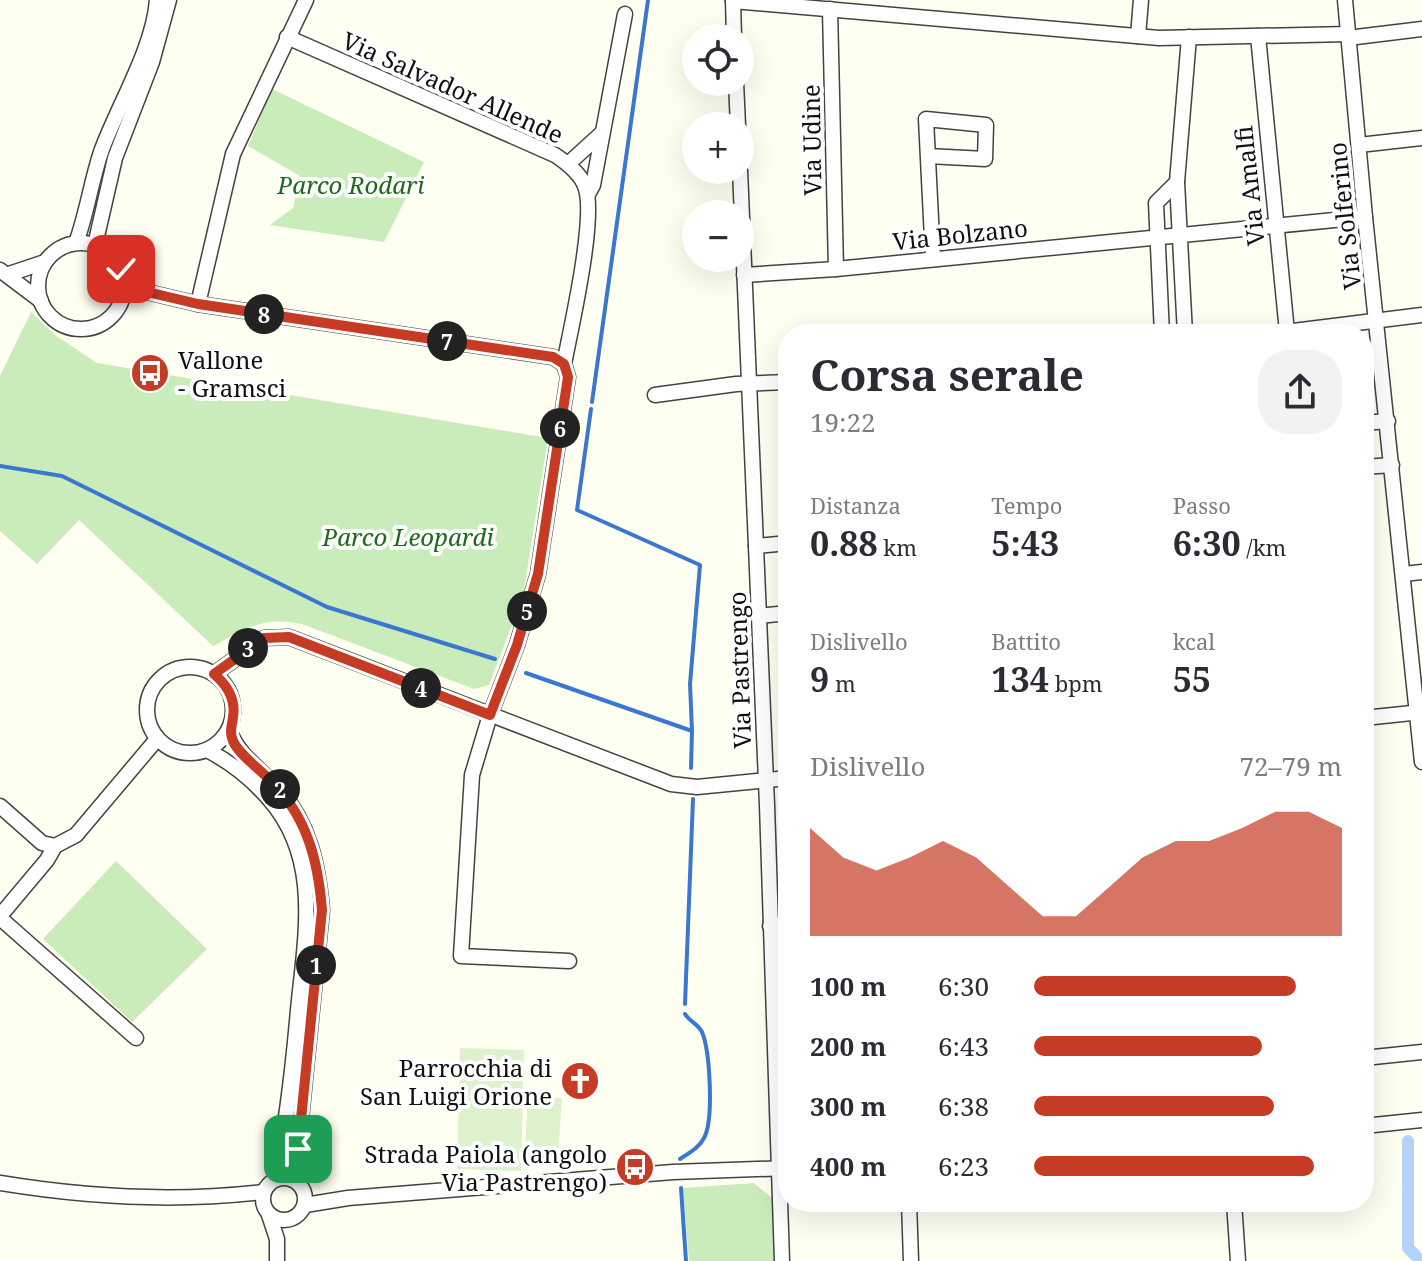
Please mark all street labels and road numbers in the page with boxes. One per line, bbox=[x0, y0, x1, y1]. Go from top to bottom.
street label: Via Salvador Allende bbox=[337, 23, 569, 151]
street label: Via Udine bbox=[794, 84, 828, 196]
street label: Via Amalfi bbox=[1226, 124, 1272, 247]
street label: Via Solferino bbox=[1320, 141, 1368, 291]
street label: Via Bolzano bbox=[891, 210, 1029, 258]
street label: Via Pastrengo bbox=[720, 591, 758, 749]

